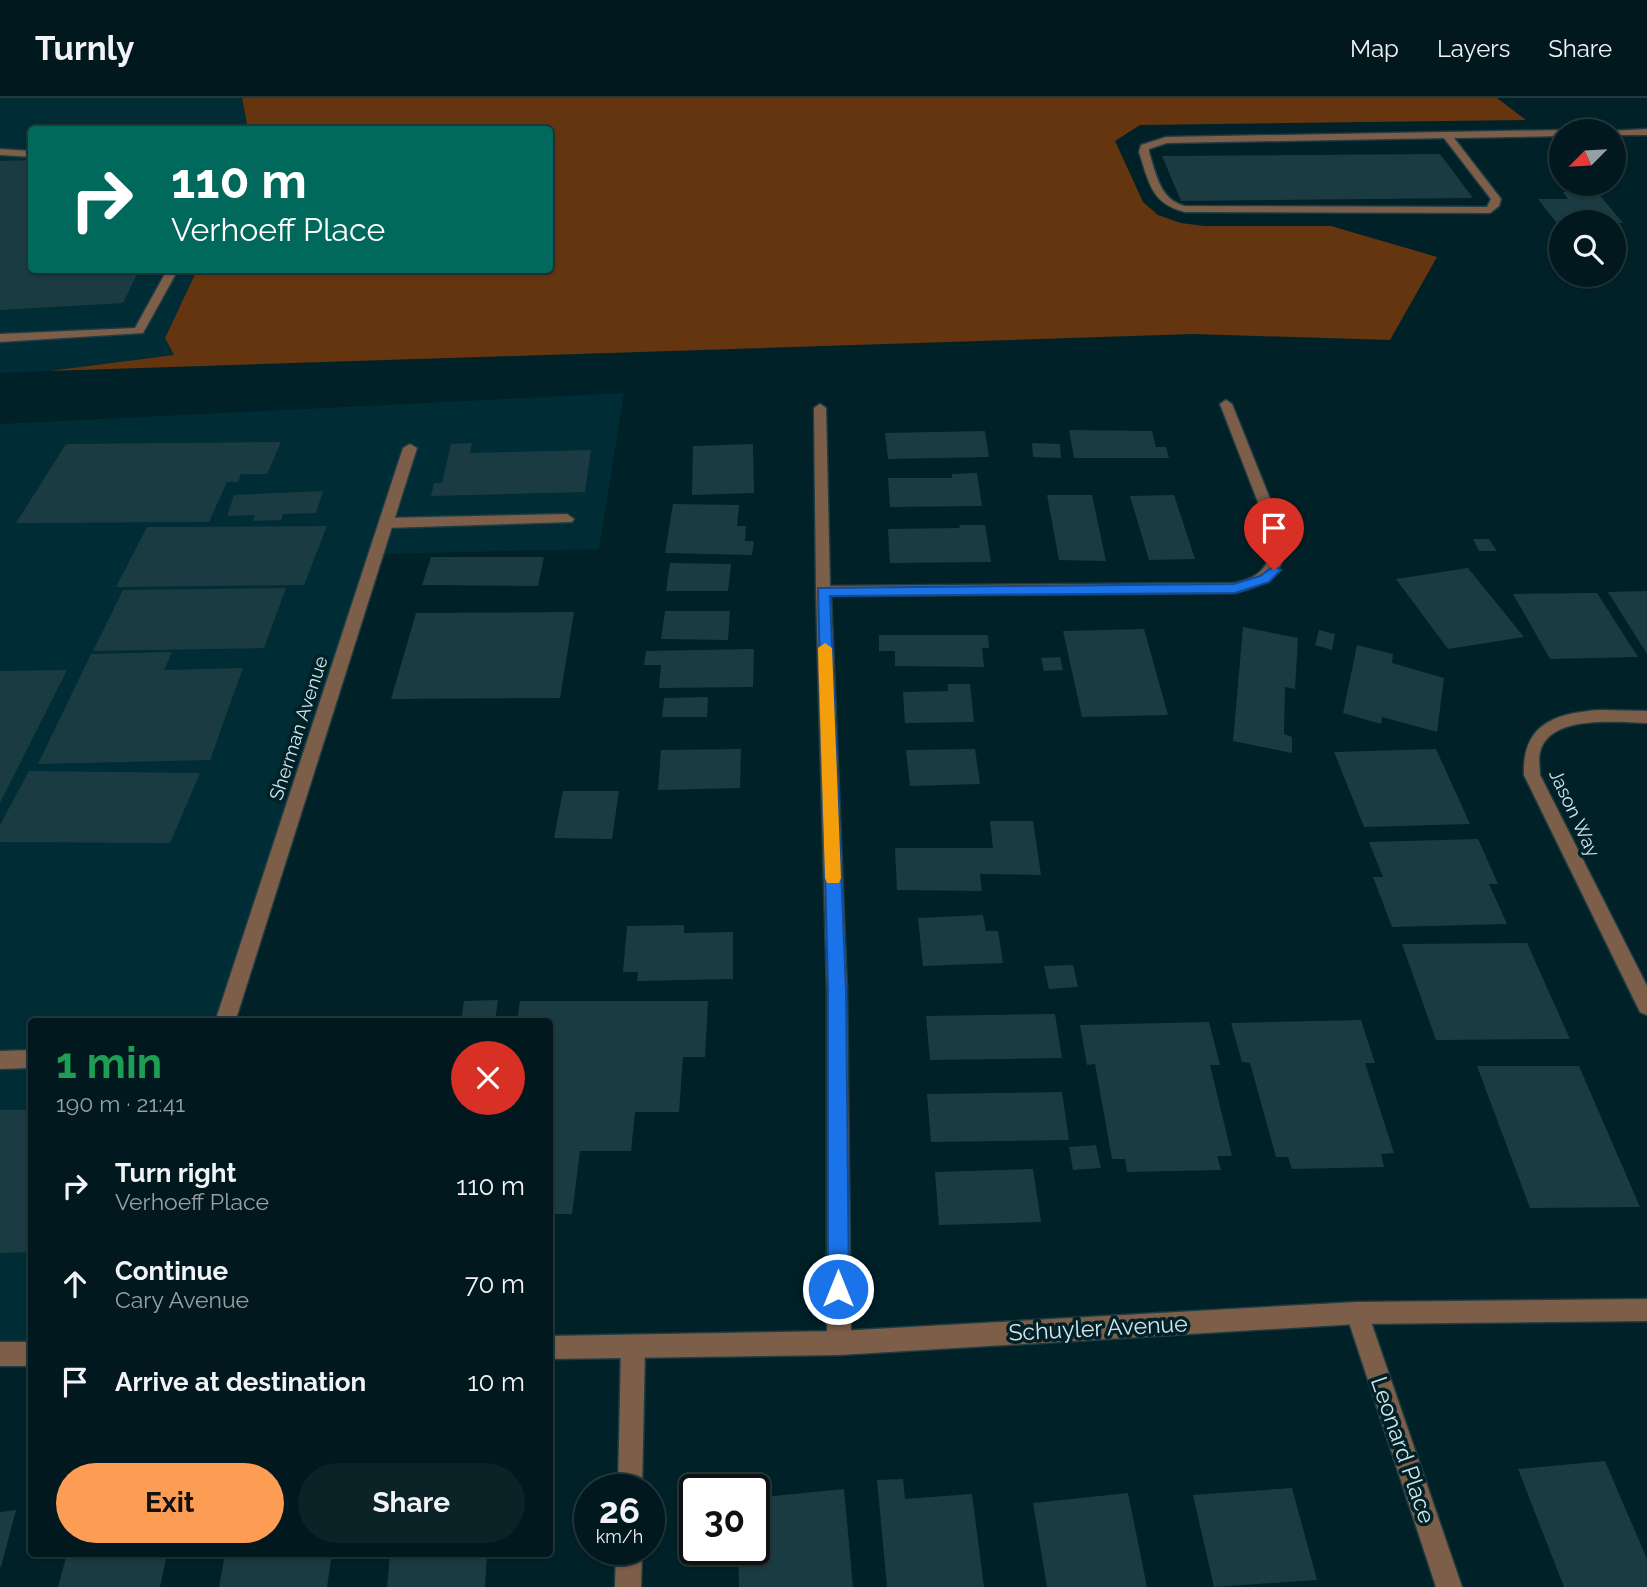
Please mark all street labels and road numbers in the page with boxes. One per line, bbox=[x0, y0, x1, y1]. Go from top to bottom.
street label: Sherman Avenue bbox=[264, 653, 332, 803]
street label: Jason Way bbox=[1545, 766, 1605, 860]
street label: Schuyler Avenue bbox=[1008, 1309, 1188, 1346]
street label: Leonard Place bbox=[1366, 1373, 1441, 1527]

